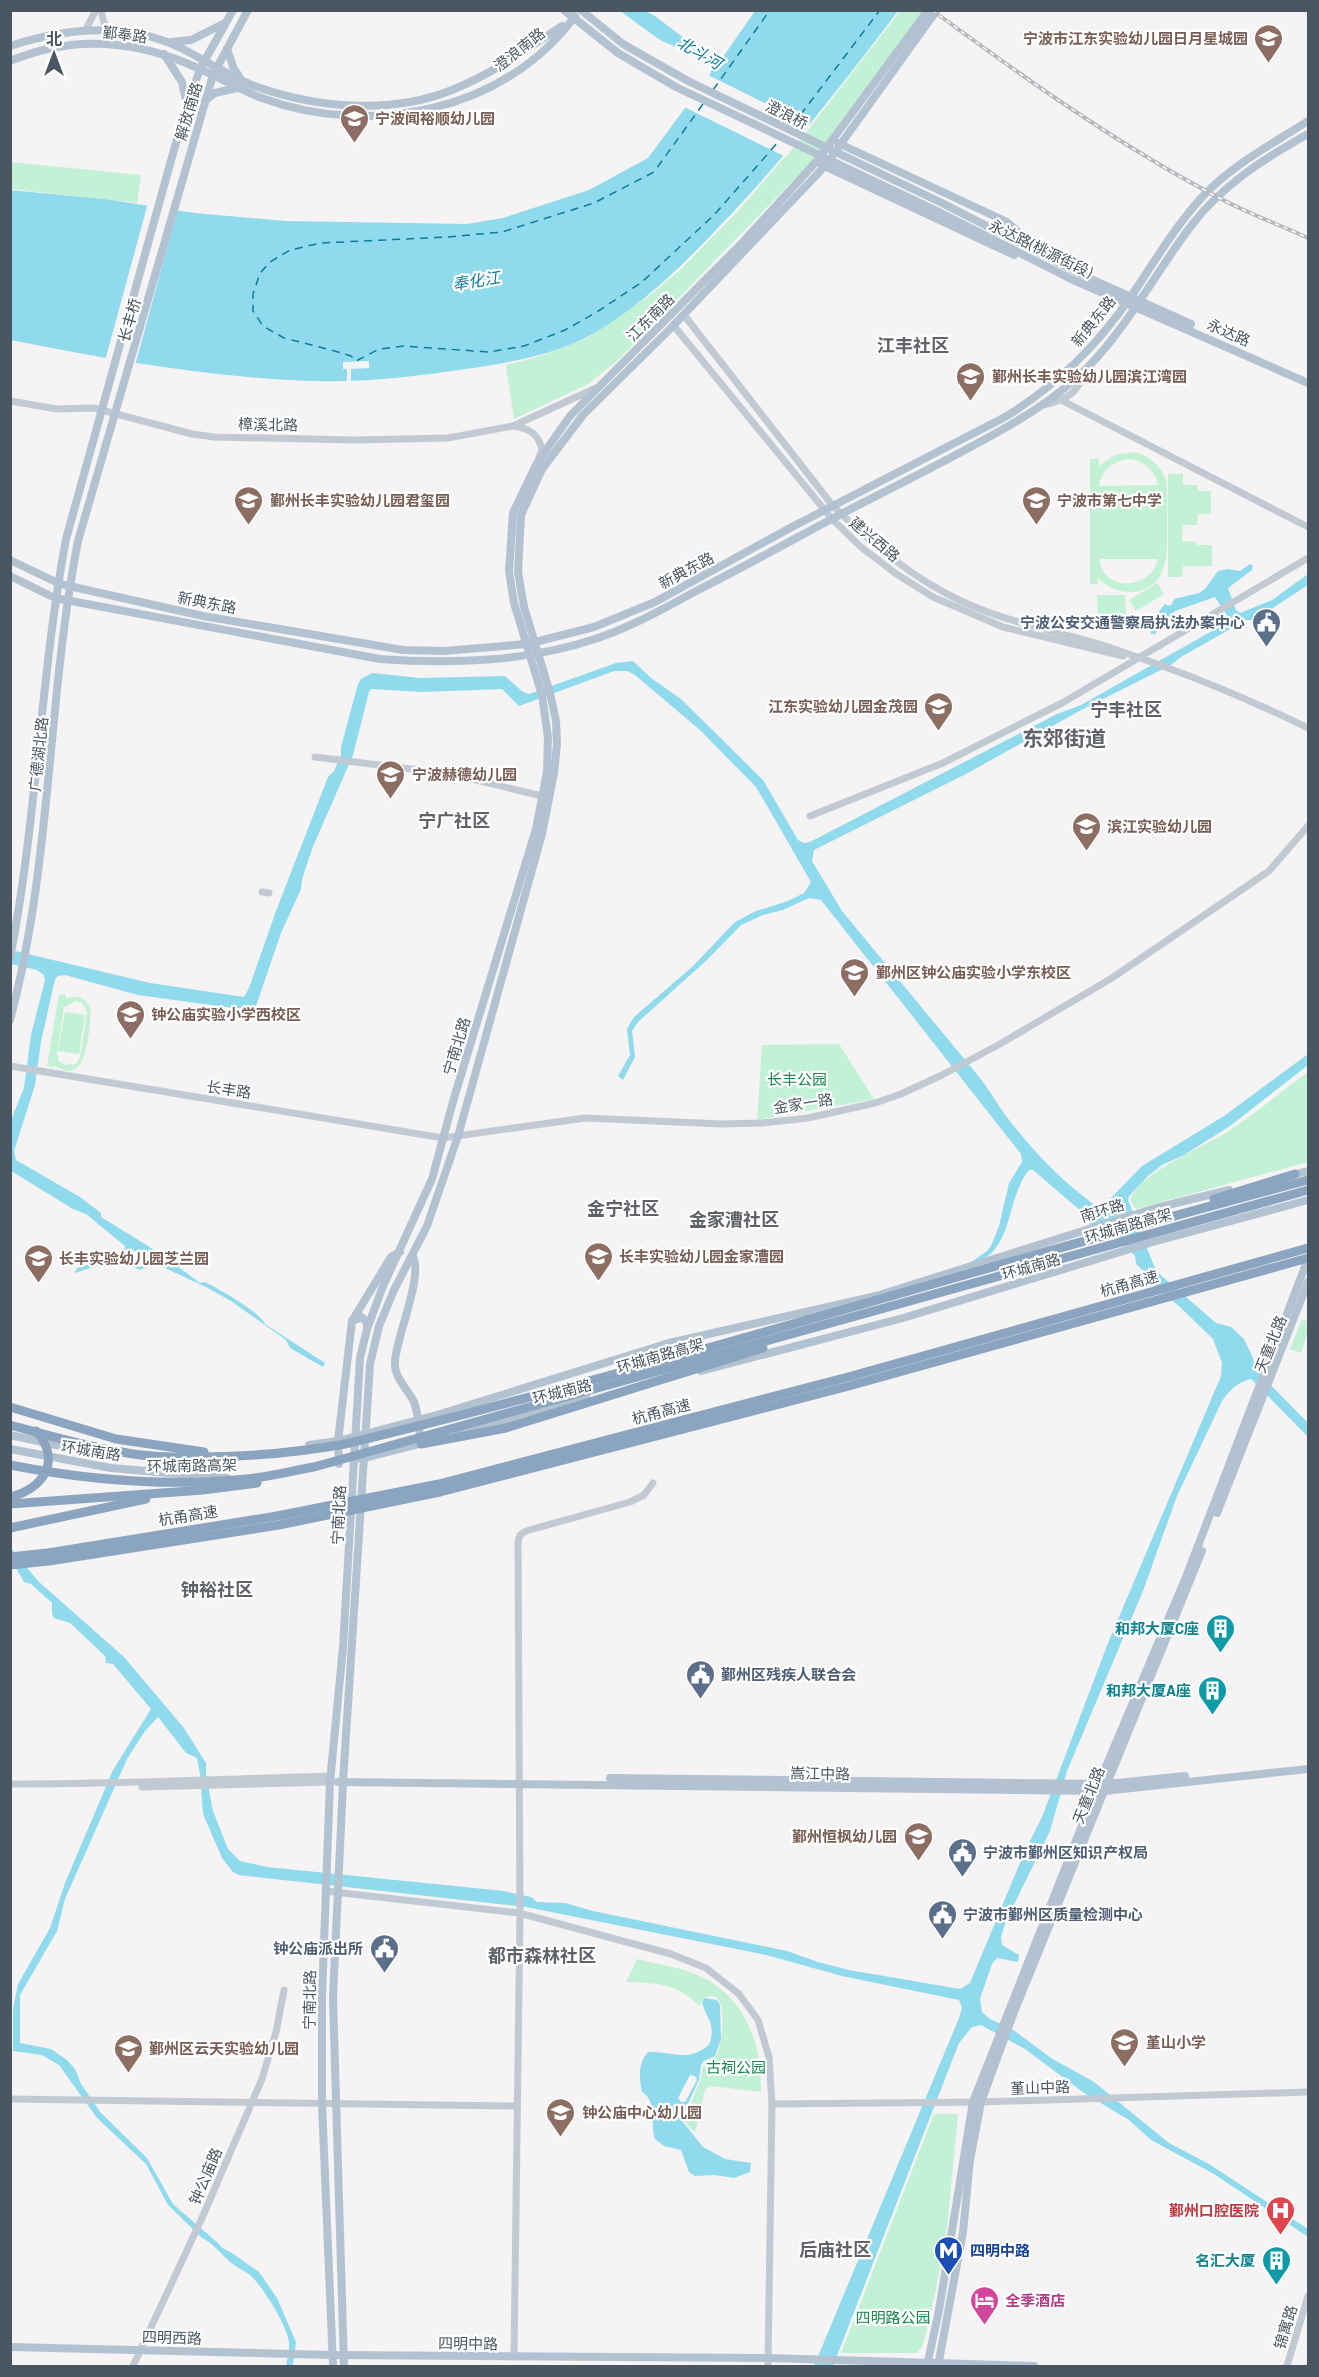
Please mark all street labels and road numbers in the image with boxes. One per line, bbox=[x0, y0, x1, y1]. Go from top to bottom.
street label: 鄞奉路 bbox=[102, 22, 148, 46]
street label: 澄浪南路 bbox=[490, 23, 548, 75]
street label: 解放南路 bbox=[171, 80, 205, 142]
street label: 澄浪桥 bbox=[763, 96, 811, 132]
street label: 永达路(桃源街段) bbox=[986, 215, 1096, 281]
street label: 江东南路 bbox=[622, 289, 678, 345]
street label: 新典东路 bbox=[1067, 292, 1119, 350]
street label: 长丰桥 bbox=[114, 296, 144, 344]
street label: 永达路 bbox=[1205, 315, 1253, 349]
street label: 樟溪北路 bbox=[238, 414, 298, 434]
street label: 建兴西路 bbox=[846, 513, 904, 565]
street label: 新典东路 bbox=[655, 548, 717, 592]
street label: 新典东路 bbox=[176, 587, 238, 617]
street label: 广德湖北路 bbox=[25, 716, 51, 792]
street label: 宁南北路 bbox=[439, 1015, 473, 1077]
street label: 长丰路 bbox=[205, 1077, 253, 1101]
street label: 金家一路 bbox=[772, 1089, 834, 1117]
street label: 南环路 bbox=[1078, 1195, 1126, 1225]
street label: 环城南路高架 bbox=[1082, 1204, 1174, 1246]
street label: 环城南路 bbox=[1000, 1249, 1062, 1283]
street label: 杭甬高速 bbox=[1098, 1266, 1160, 1300]
street label: 天童北路 bbox=[1250, 1313, 1290, 1375]
street label: 环城南路高架 bbox=[614, 1334, 706, 1376]
street label: 环城南路 bbox=[531, 1375, 593, 1407]
street label: 杭甬高速 bbox=[630, 1395, 692, 1427]
street label: 环城南路 bbox=[60, 1436, 122, 1464]
street label: 环城南路高架 bbox=[147, 1455, 237, 1475]
street label: 宁南北路 bbox=[327, 1485, 349, 1545]
street label: 杭甬高速 bbox=[157, 1501, 219, 1529]
street label: 嵩江中路 bbox=[790, 1763, 850, 1783]
street label: 天童北路 bbox=[1068, 1764, 1108, 1826]
street label: 宁南北路 bbox=[299, 1970, 319, 2030]
street label: 堇山中路 bbox=[1010, 2077, 1070, 2097]
street label: 钟公庙路 bbox=[185, 2145, 225, 2207]
street label: 锦寓路 bbox=[1270, 2303, 1300, 2351]
street label: 四明西路 bbox=[142, 2327, 202, 2347]
street label: 四明中路 bbox=[438, 2333, 498, 2353]

